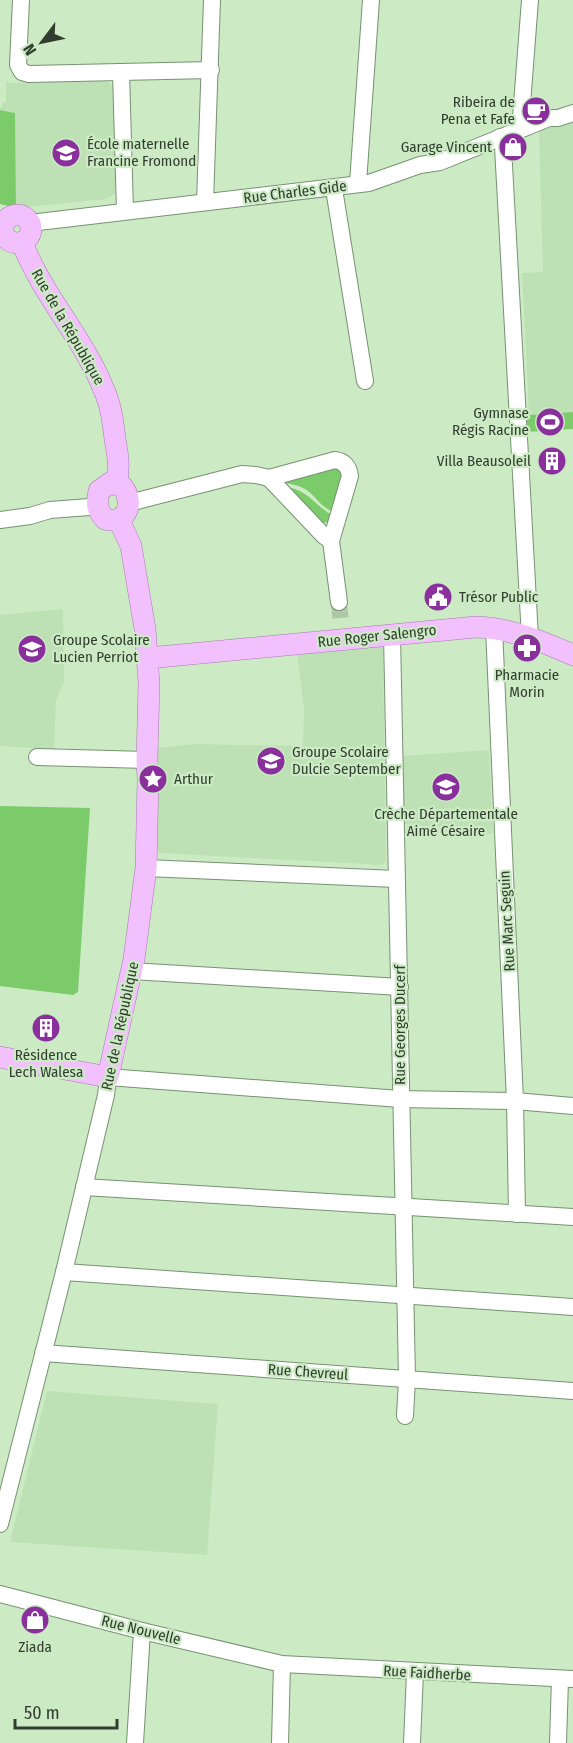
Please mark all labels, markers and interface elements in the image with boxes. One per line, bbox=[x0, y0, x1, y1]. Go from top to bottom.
north arrow bbox=[12, 12, 72, 72]
text: N bbox=[19, 41, 40, 59]
place label: Ribeira de Pena et Fafe bbox=[441, 93, 515, 128]
cafe icon: Ribeira de Pena et Fafe bbox=[520, 95, 552, 127]
shop icon: Garage Vincent bbox=[497, 131, 529, 163]
place label: École maternelle Francine Fromond bbox=[87, 135, 196, 170]
school or university icon: École maternelle Francine Fromond bbox=[50, 137, 82, 169]
place label: Garage Vincent bbox=[401, 138, 492, 156]
street label: Rue Charles Gide bbox=[242, 177, 348, 207]
street label: Rue de la République bbox=[27, 266, 109, 388]
place label: Gymnase Régis Racine bbox=[452, 404, 529, 439]
sports icon: Gymnase Régis Racine bbox=[534, 406, 566, 438]
building icon: Villa Beausoleil bbox=[536, 445, 568, 477]
place label: Villa Beausoleil bbox=[437, 452, 531, 470]
public building icon: Trésor Public bbox=[422, 581, 454, 613]
place label: Trésor Public bbox=[459, 588, 539, 606]
street label: Rue Roger Salengro bbox=[317, 621, 437, 651]
place label: Groupe Scolaire Lucien Perriot bbox=[53, 631, 150, 666]
pharmacy icon: Pharmacie Morin bbox=[511, 632, 543, 664]
school or university icon: Groupe Scolaire Lucien Perriot bbox=[16, 633, 48, 665]
place label: Pharmacie Morin bbox=[495, 666, 559, 701]
place label: Groupe Scolaire Dulcie September bbox=[292, 743, 401, 778]
school or university icon: Groupe Scolaire Dulcie September bbox=[255, 745, 287, 777]
place icon: Arthur bbox=[137, 763, 169, 795]
place label: Arthur bbox=[174, 770, 214, 788]
school or university icon: Crèche Départementale Aimé Césaire bbox=[430, 771, 462, 803]
place label: Crèche Départementale Aimé Césaire bbox=[374, 805, 518, 840]
street label: Rue Marc Seguin bbox=[495, 870, 519, 972]
street label: Rue de la République bbox=[98, 960, 142, 1092]
street label: Rue Georges Ducerf bbox=[391, 964, 409, 1085]
building icon: Résidence Lech Walesa bbox=[30, 1012, 62, 1044]
place label: Résidence Lech Walesa bbox=[9, 1046, 83, 1081]
street label: Rue Chevreul bbox=[267, 1360, 349, 1384]
shop icon: Ziada bbox=[19, 1604, 51, 1636]
street label: Rue Nouvelle bbox=[99, 1611, 183, 1649]
place label: Ziada bbox=[18, 1638, 52, 1656]
street label: Rue Faidherbe bbox=[383, 1662, 471, 1684]
scale bar bbox=[15, 1692, 117, 1730]
text: 50 m bbox=[24, 1702, 60, 1724]

